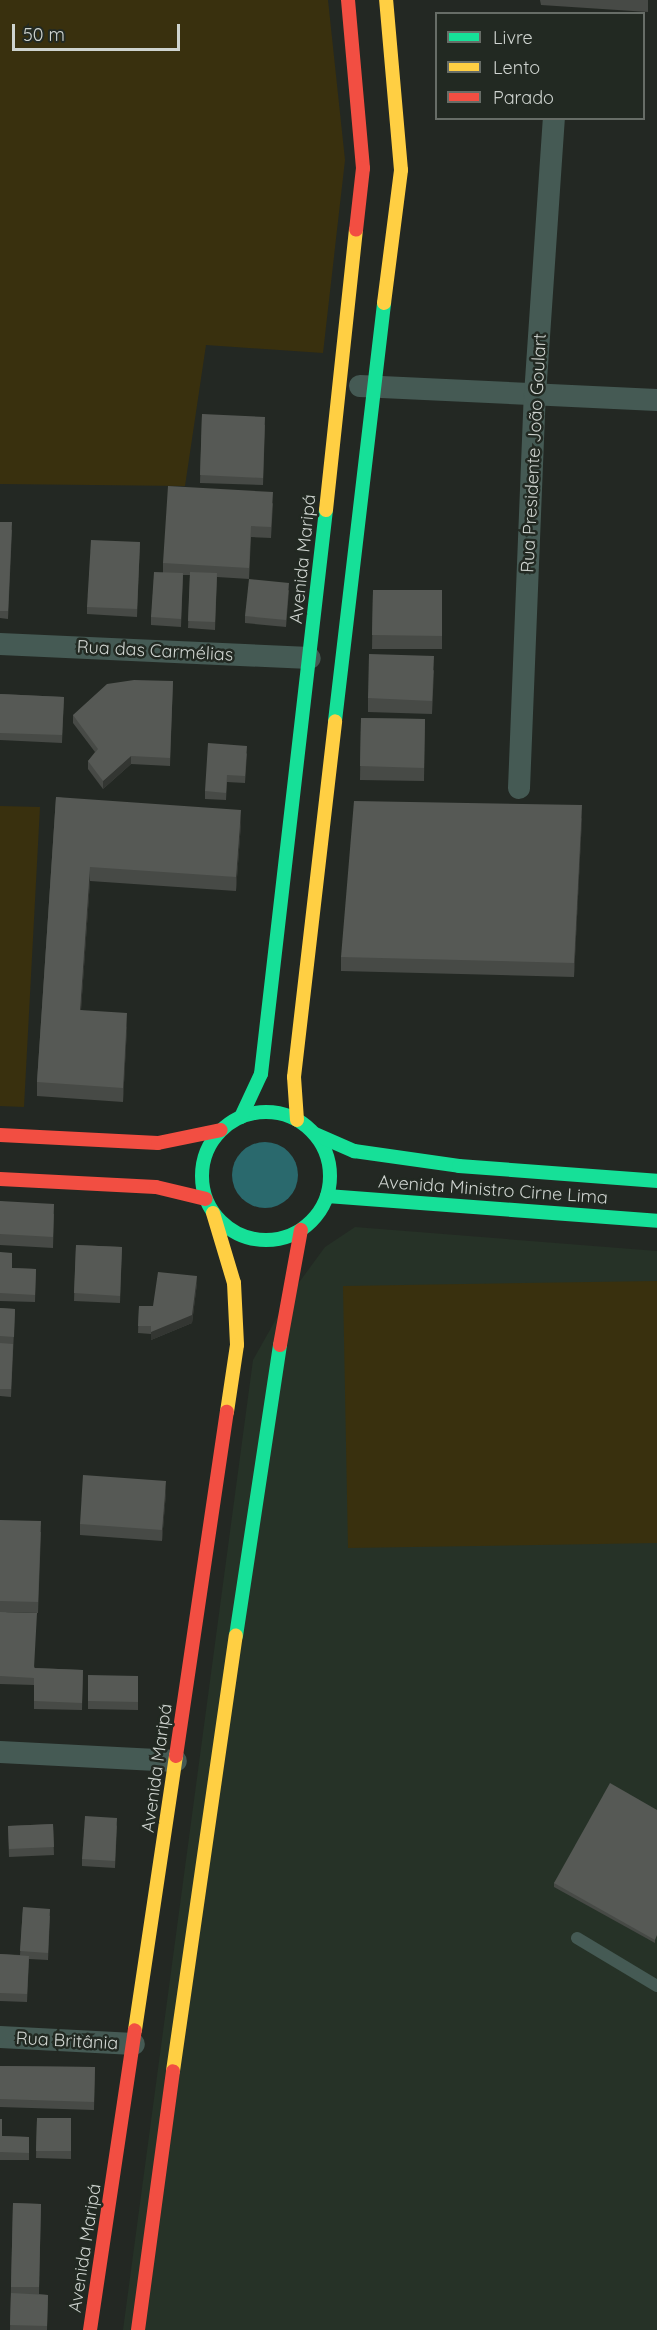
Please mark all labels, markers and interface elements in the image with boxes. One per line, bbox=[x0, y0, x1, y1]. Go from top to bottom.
scale bar bbox=[15, 12, 183, 50]
legend bbox=[435, 12, 645, 120]
text: 50 m bbox=[23, 23, 65, 46]
text: Livre bbox=[493, 26, 533, 49]
text: Lento bbox=[493, 56, 540, 79]
text: Parado bbox=[493, 86, 554, 109]
street label: Rua Presidente João Goulart bbox=[517, 333, 551, 573]
street label: Avenida Maripá bbox=[285, 493, 321, 625]
street label: Rua das Carmélias bbox=[76, 636, 234, 666]
street label: Avenida Ministro Cirne Lima bbox=[377, 1171, 609, 1209]
street label: Avenida Maripá bbox=[137, 1702, 177, 1834]
street label: Rua Britânia bbox=[15, 2028, 119, 2054]
street label: Avenida Maripá bbox=[64, 2182, 106, 2314]

